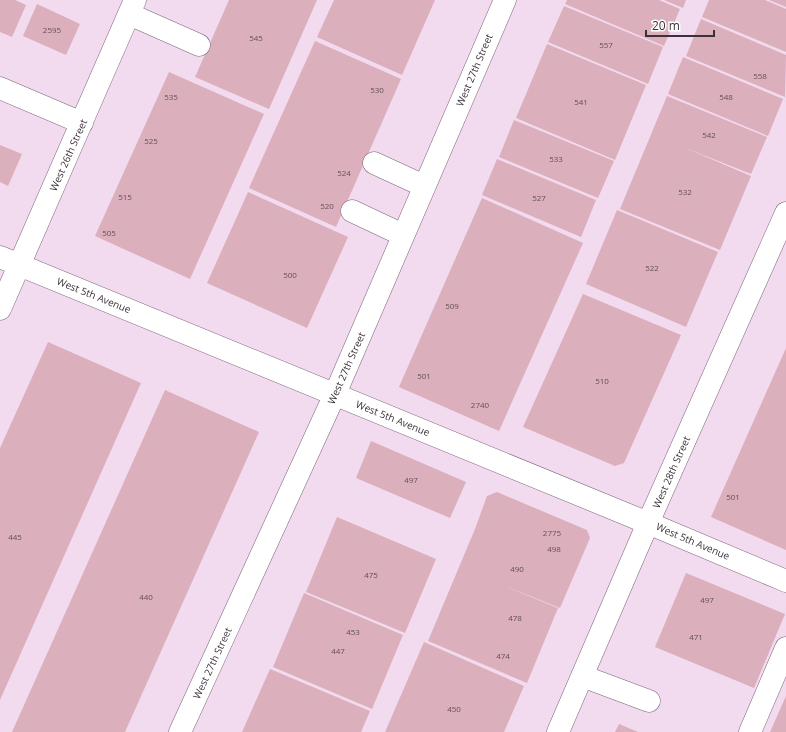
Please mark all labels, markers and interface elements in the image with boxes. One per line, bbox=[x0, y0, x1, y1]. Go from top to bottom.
scale bar bbox=[646, 12, 714, 38]
text: 20 m bbox=[652, 17, 680, 34]
house number: 2595 bbox=[43, 24, 62, 35]
street label: West 27th Street bbox=[452, 31, 496, 108]
house number: 545 bbox=[249, 32, 263, 43]
house number: 557 bbox=[599, 39, 613, 50]
house number: 558 bbox=[753, 70, 767, 81]
house number: 530 bbox=[370, 84, 384, 95]
house number: 535 bbox=[164, 91, 178, 102]
house number: 548 bbox=[719, 91, 733, 102]
house number: 541 bbox=[574, 96, 588, 107]
street label: West 26th Street bbox=[46, 116, 90, 193]
house number: 542 bbox=[702, 129, 716, 140]
house number: 525 bbox=[144, 135, 158, 146]
house number: 533 bbox=[549, 153, 563, 164]
house number: 524 bbox=[337, 167, 351, 178]
house number: 532 bbox=[678, 186, 692, 197]
house number: 515 bbox=[118, 191, 132, 202]
house number: 527 bbox=[532, 192, 546, 203]
house number: 520 bbox=[320, 200, 334, 211]
house number: 505 bbox=[102, 227, 116, 238]
house number: 522 bbox=[645, 262, 659, 273]
house number: 500 bbox=[283, 269, 297, 280]
street label: West 5th Avenue bbox=[55, 274, 133, 316]
house number: 509 bbox=[445, 300, 459, 311]
street label: West 27th Street bbox=[324, 329, 368, 406]
house number: 501 bbox=[417, 370, 431, 381]
house number: 510 bbox=[595, 375, 609, 386]
street label: West 5th Avenue bbox=[354, 397, 432, 439]
house number: 2740 bbox=[471, 399, 490, 410]
street label: West 28th Street bbox=[649, 433, 693, 510]
house number: 497 bbox=[404, 474, 418, 485]
house number: 501 bbox=[726, 491, 740, 502]
street label: West 5th Avenue bbox=[654, 519, 732, 563]
house number: 2775 bbox=[543, 527, 562, 538]
house number: 445 bbox=[8, 531, 22, 542]
house number: 498 bbox=[547, 543, 561, 554]
house number: 490 bbox=[510, 563, 524, 574]
house number: 475 bbox=[364, 569, 378, 580]
house number: 440 bbox=[139, 591, 153, 602]
house number: 497 bbox=[700, 594, 714, 605]
house number: 478 bbox=[508, 612, 522, 623]
street label: West 27th Street bbox=[189, 625, 235, 701]
house number: 453 bbox=[346, 626, 360, 637]
house number: 471 bbox=[689, 631, 703, 642]
house number: 447 bbox=[331, 645, 345, 656]
house number: 474 bbox=[496, 650, 510, 661]
house number: 450 bbox=[447, 703, 461, 714]

